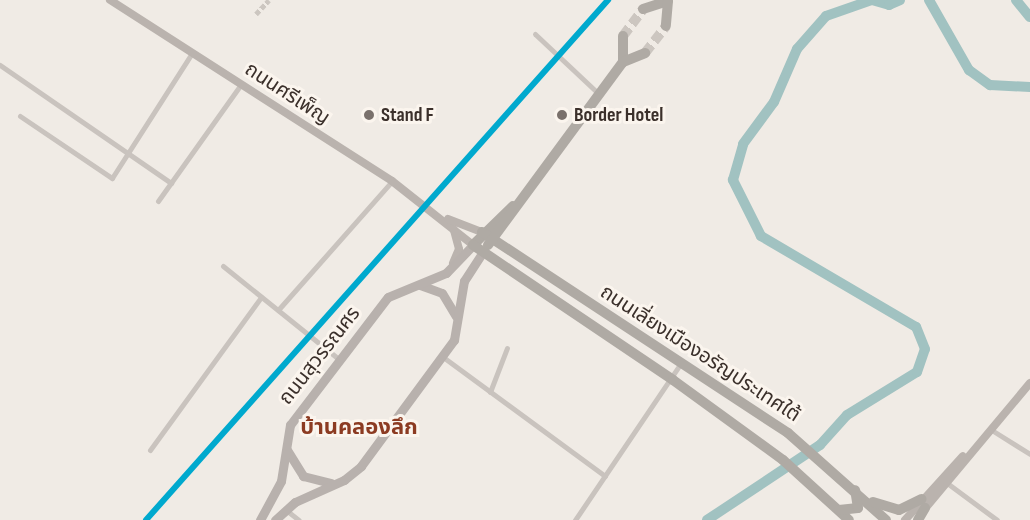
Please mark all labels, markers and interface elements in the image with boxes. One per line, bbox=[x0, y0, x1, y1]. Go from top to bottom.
street label: ถนนศรีเพ็ญ bbox=[240, 58, 334, 130]
place label: Stand F bbox=[381, 103, 434, 127]
place label: Border Hotel bbox=[574, 103, 663, 127]
marker: Stand F bbox=[362, 108, 376, 122]
marker: Border Hotel bbox=[555, 108, 569, 122]
street label: ถนนเลี่ยงเมืองอรัญประเทศใต้ bbox=[595, 280, 805, 428]
street label: ถนนสุวรรณศร bbox=[274, 302, 366, 410]
district label: บ้านคลองลึก bbox=[300, 415, 418, 441]

